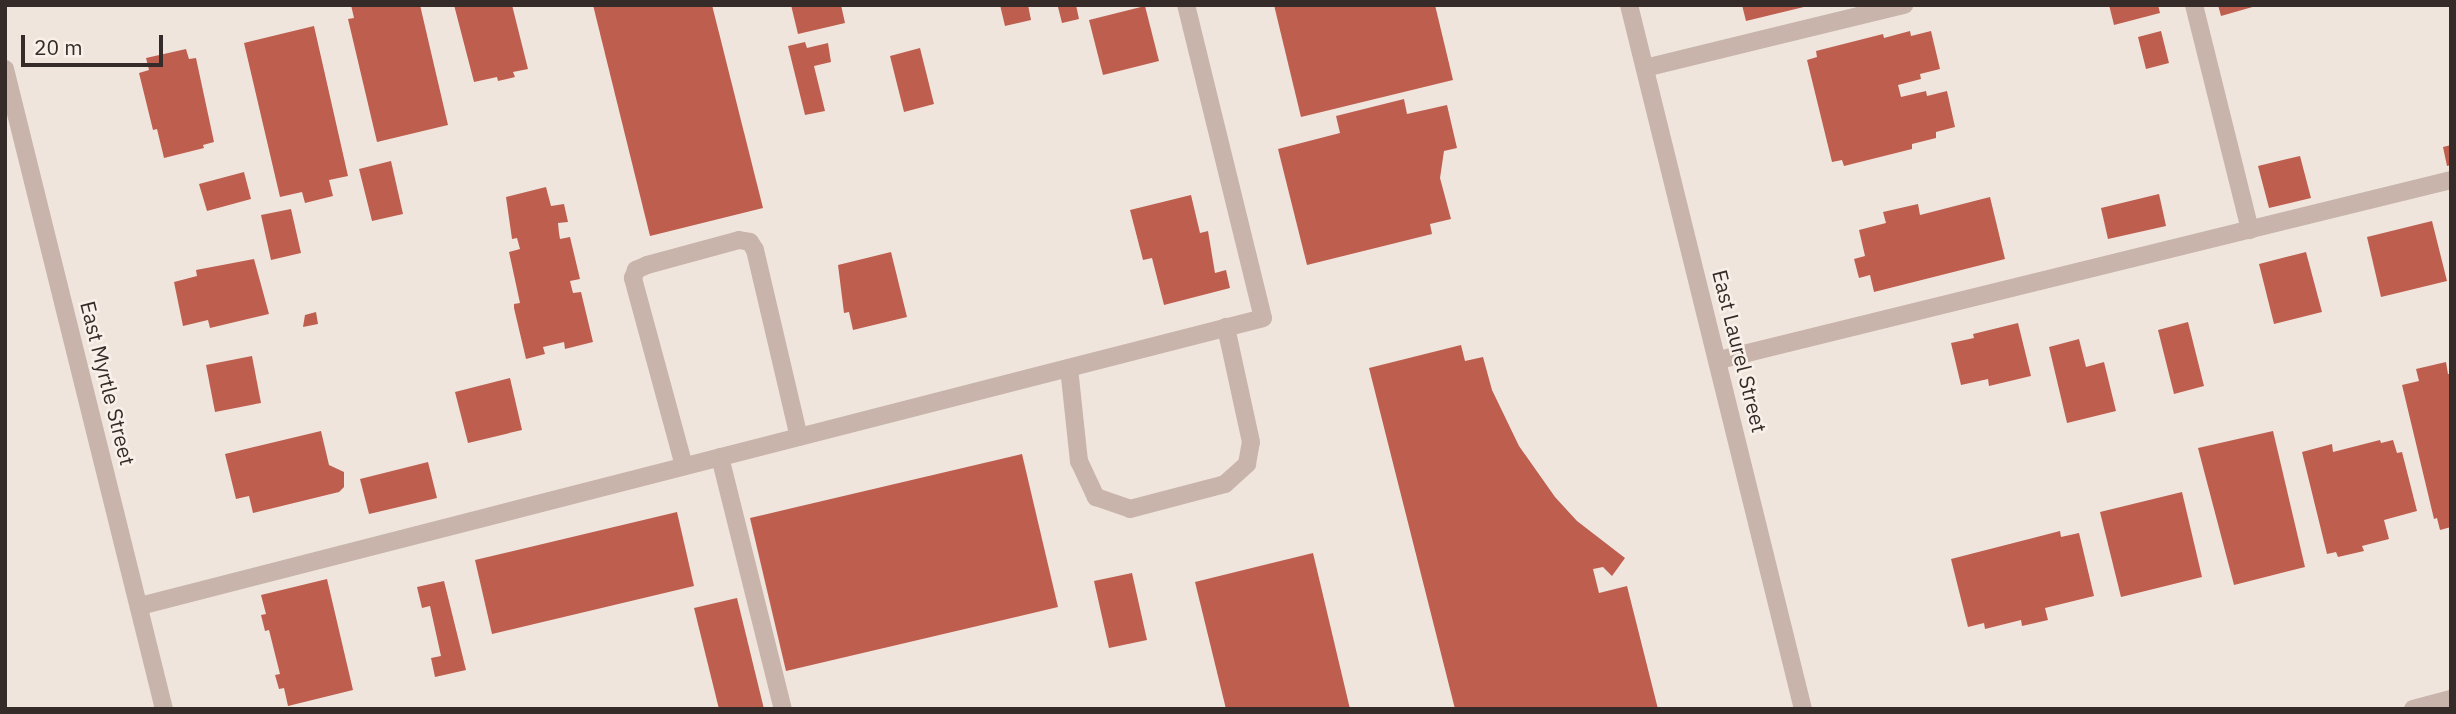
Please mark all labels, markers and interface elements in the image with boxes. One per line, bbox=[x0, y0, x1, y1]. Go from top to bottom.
scale bar bbox=[24, 21, 166, 65]
text: 20 m bbox=[34, 33, 83, 61]
street label: East Laurel Street bbox=[1708, 267, 1772, 435]
street label: East Myrtle Street bbox=[75, 298, 141, 468]

